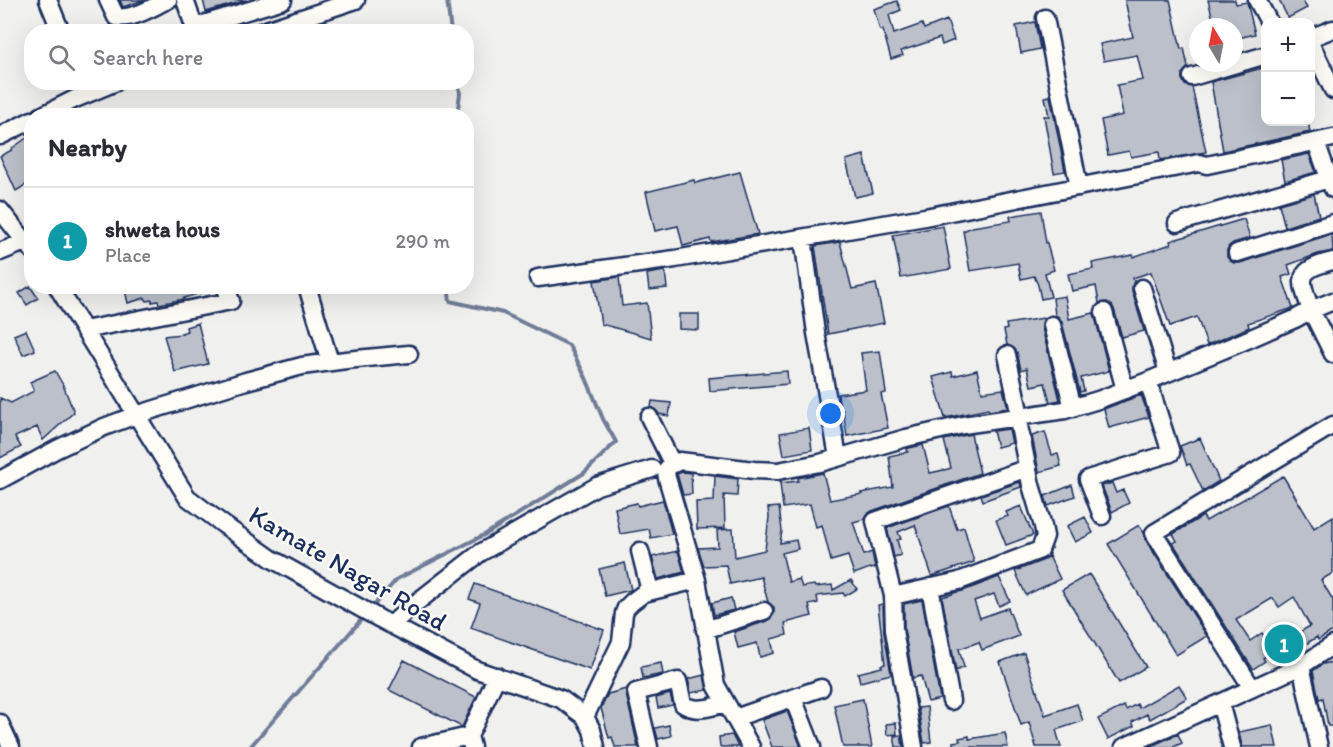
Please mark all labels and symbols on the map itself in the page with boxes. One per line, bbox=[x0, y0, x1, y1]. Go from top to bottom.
north arrow bbox=[1189, 18, 1243, 72]
your location bbox=[816, 399, 845, 428]
street label: Kamate Nagar Road bbox=[243, 498, 453, 638]
pin: 1 bbox=[1264, 622, 1304, 666]

